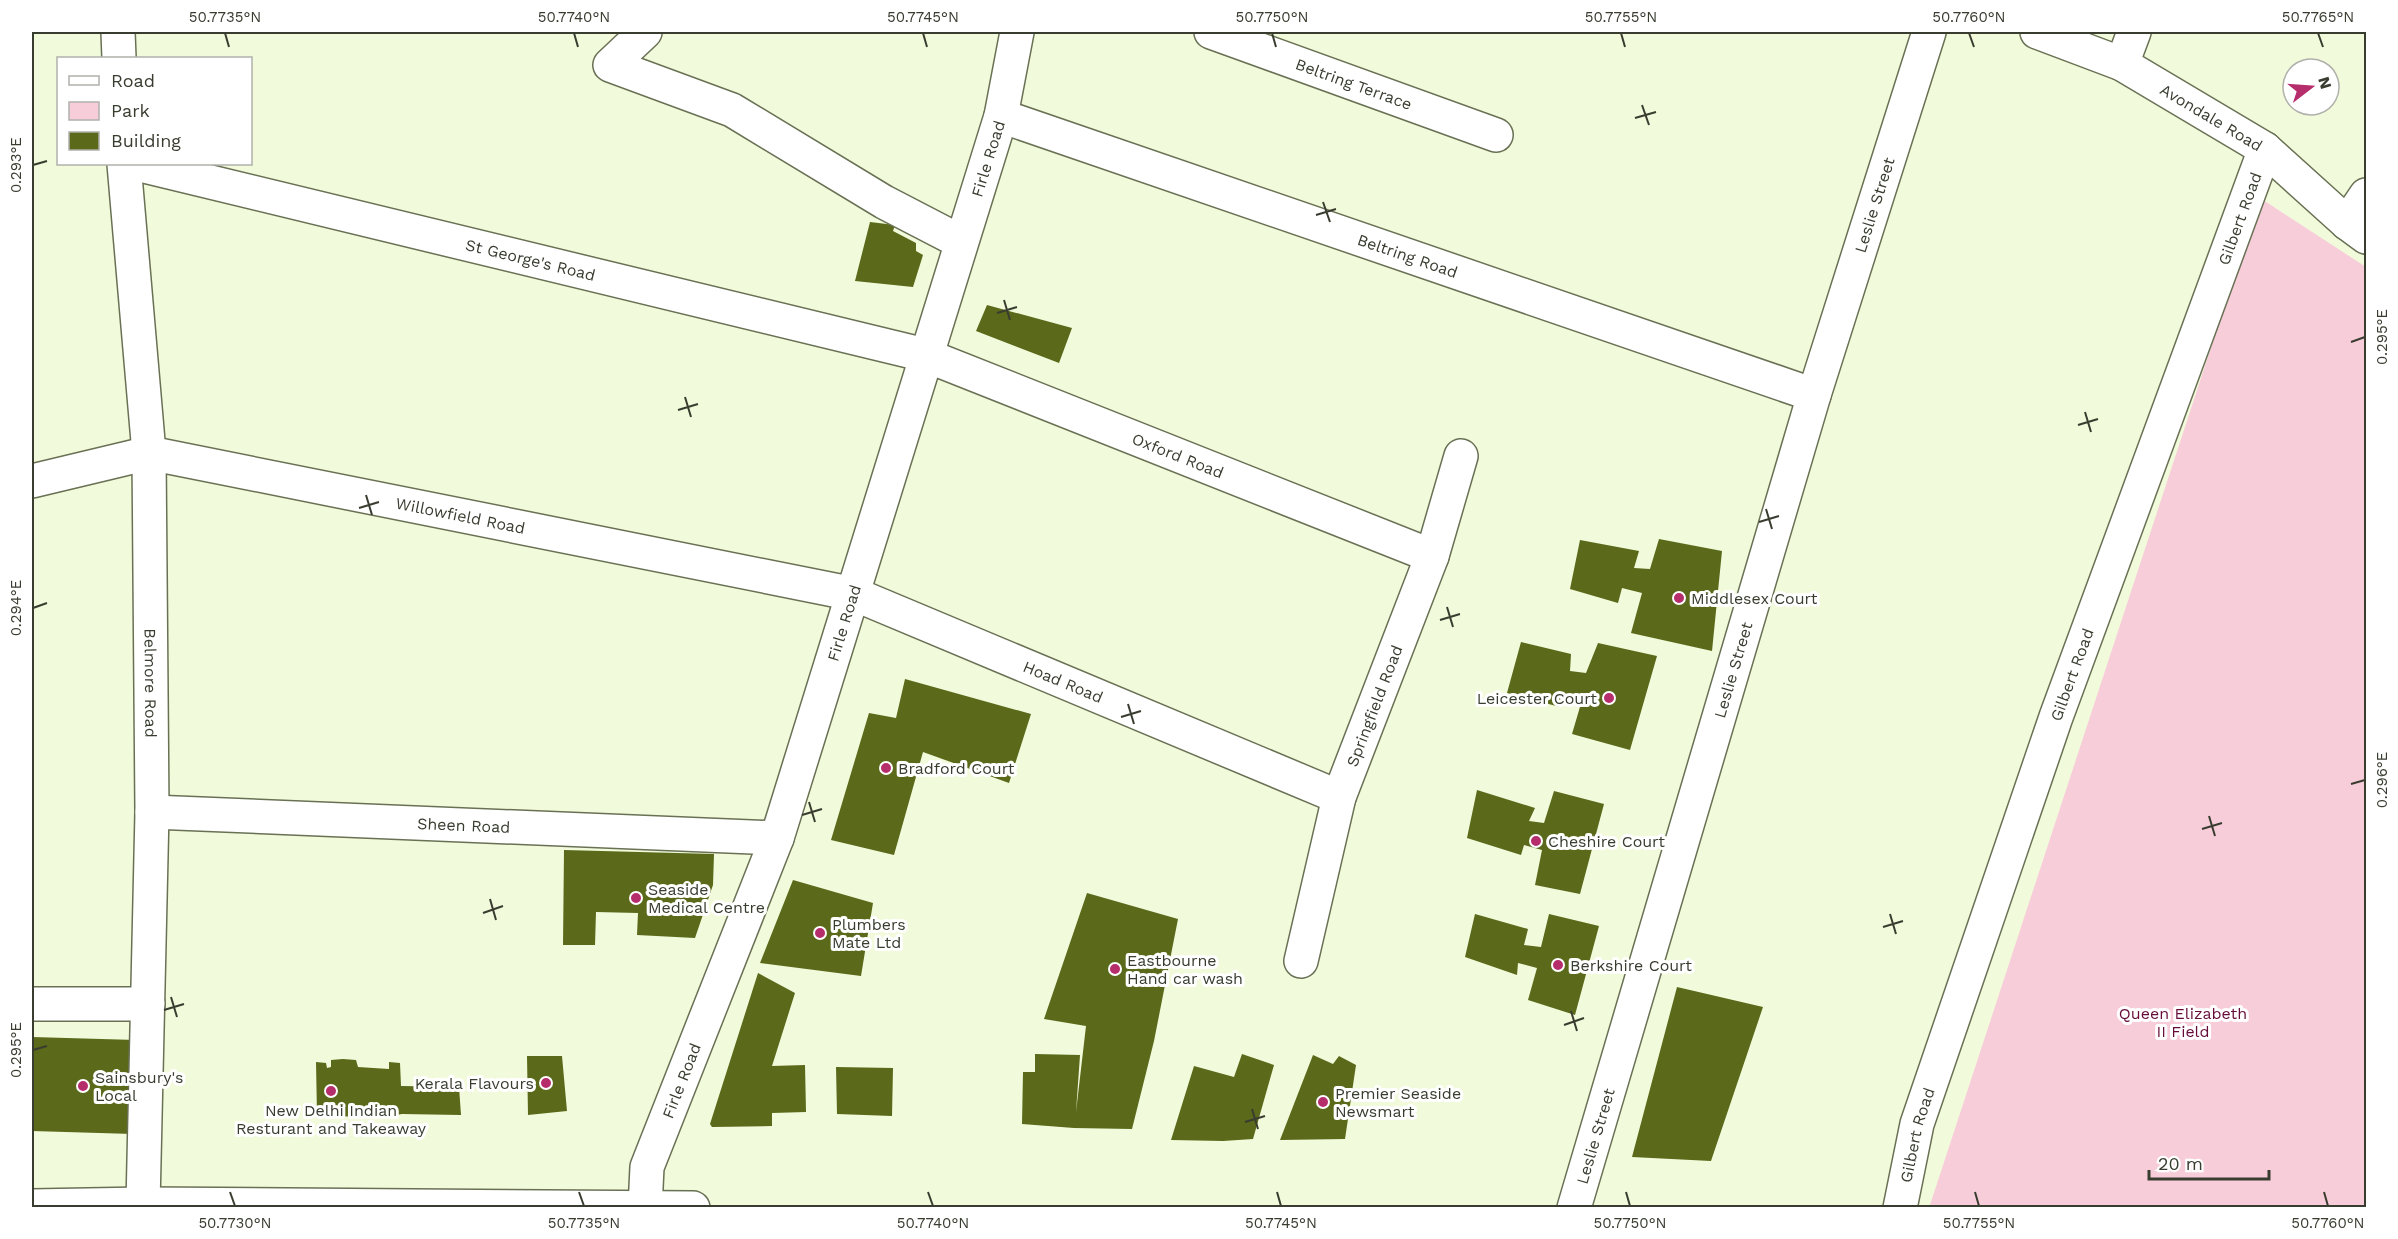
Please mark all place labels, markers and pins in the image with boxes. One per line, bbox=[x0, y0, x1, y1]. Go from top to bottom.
place label: Middlesex Court bbox=[1691, 589, 1818, 608]
marker: Middlesex Court bbox=[1672, 591, 1686, 605]
place label: Leicester Court bbox=[1477, 689, 1597, 708]
marker: Leicester Court bbox=[1602, 691, 1616, 705]
place label: Bradford Court bbox=[898, 759, 1015, 778]
marker: Bradford Court bbox=[879, 761, 893, 775]
place label: Cheshire Court bbox=[1548, 832, 1665, 851]
marker: Cheshire Court bbox=[1529, 834, 1543, 848]
place label: Seaside Medical Centre bbox=[648, 880, 765, 917]
marker: Seaside Medical Centre bbox=[629, 891, 643, 905]
place label: Plumbers Mate Ltd bbox=[832, 915, 906, 952]
marker: Plumbers Mate Ltd bbox=[813, 926, 827, 940]
place label: Eastbourne Hand car wash bbox=[1127, 951, 1243, 988]
place label: Berkshire Court bbox=[1570, 956, 1692, 975]
marker: Berkshire Court bbox=[1551, 958, 1565, 972]
marker: Eastbourne Hand car wash bbox=[1108, 962, 1122, 976]
place label: Sainsbury's Local bbox=[95, 1068, 183, 1105]
place label: Kerala Flavours bbox=[415, 1074, 534, 1093]
marker: Kerala Flavours bbox=[539, 1076, 553, 1090]
marker: Sainsbury's Local bbox=[76, 1079, 90, 1093]
marker: New Delhi Indian Resturant and Takeaway bbox=[324, 1084, 338, 1098]
place label: Premier Seaside Newsmart bbox=[1335, 1084, 1461, 1121]
marker: Premier Seaside Newsmart bbox=[1316, 1095, 1330, 1109]
place label: New Delhi Indian Resturant and Takeaway bbox=[236, 1101, 427, 1138]

